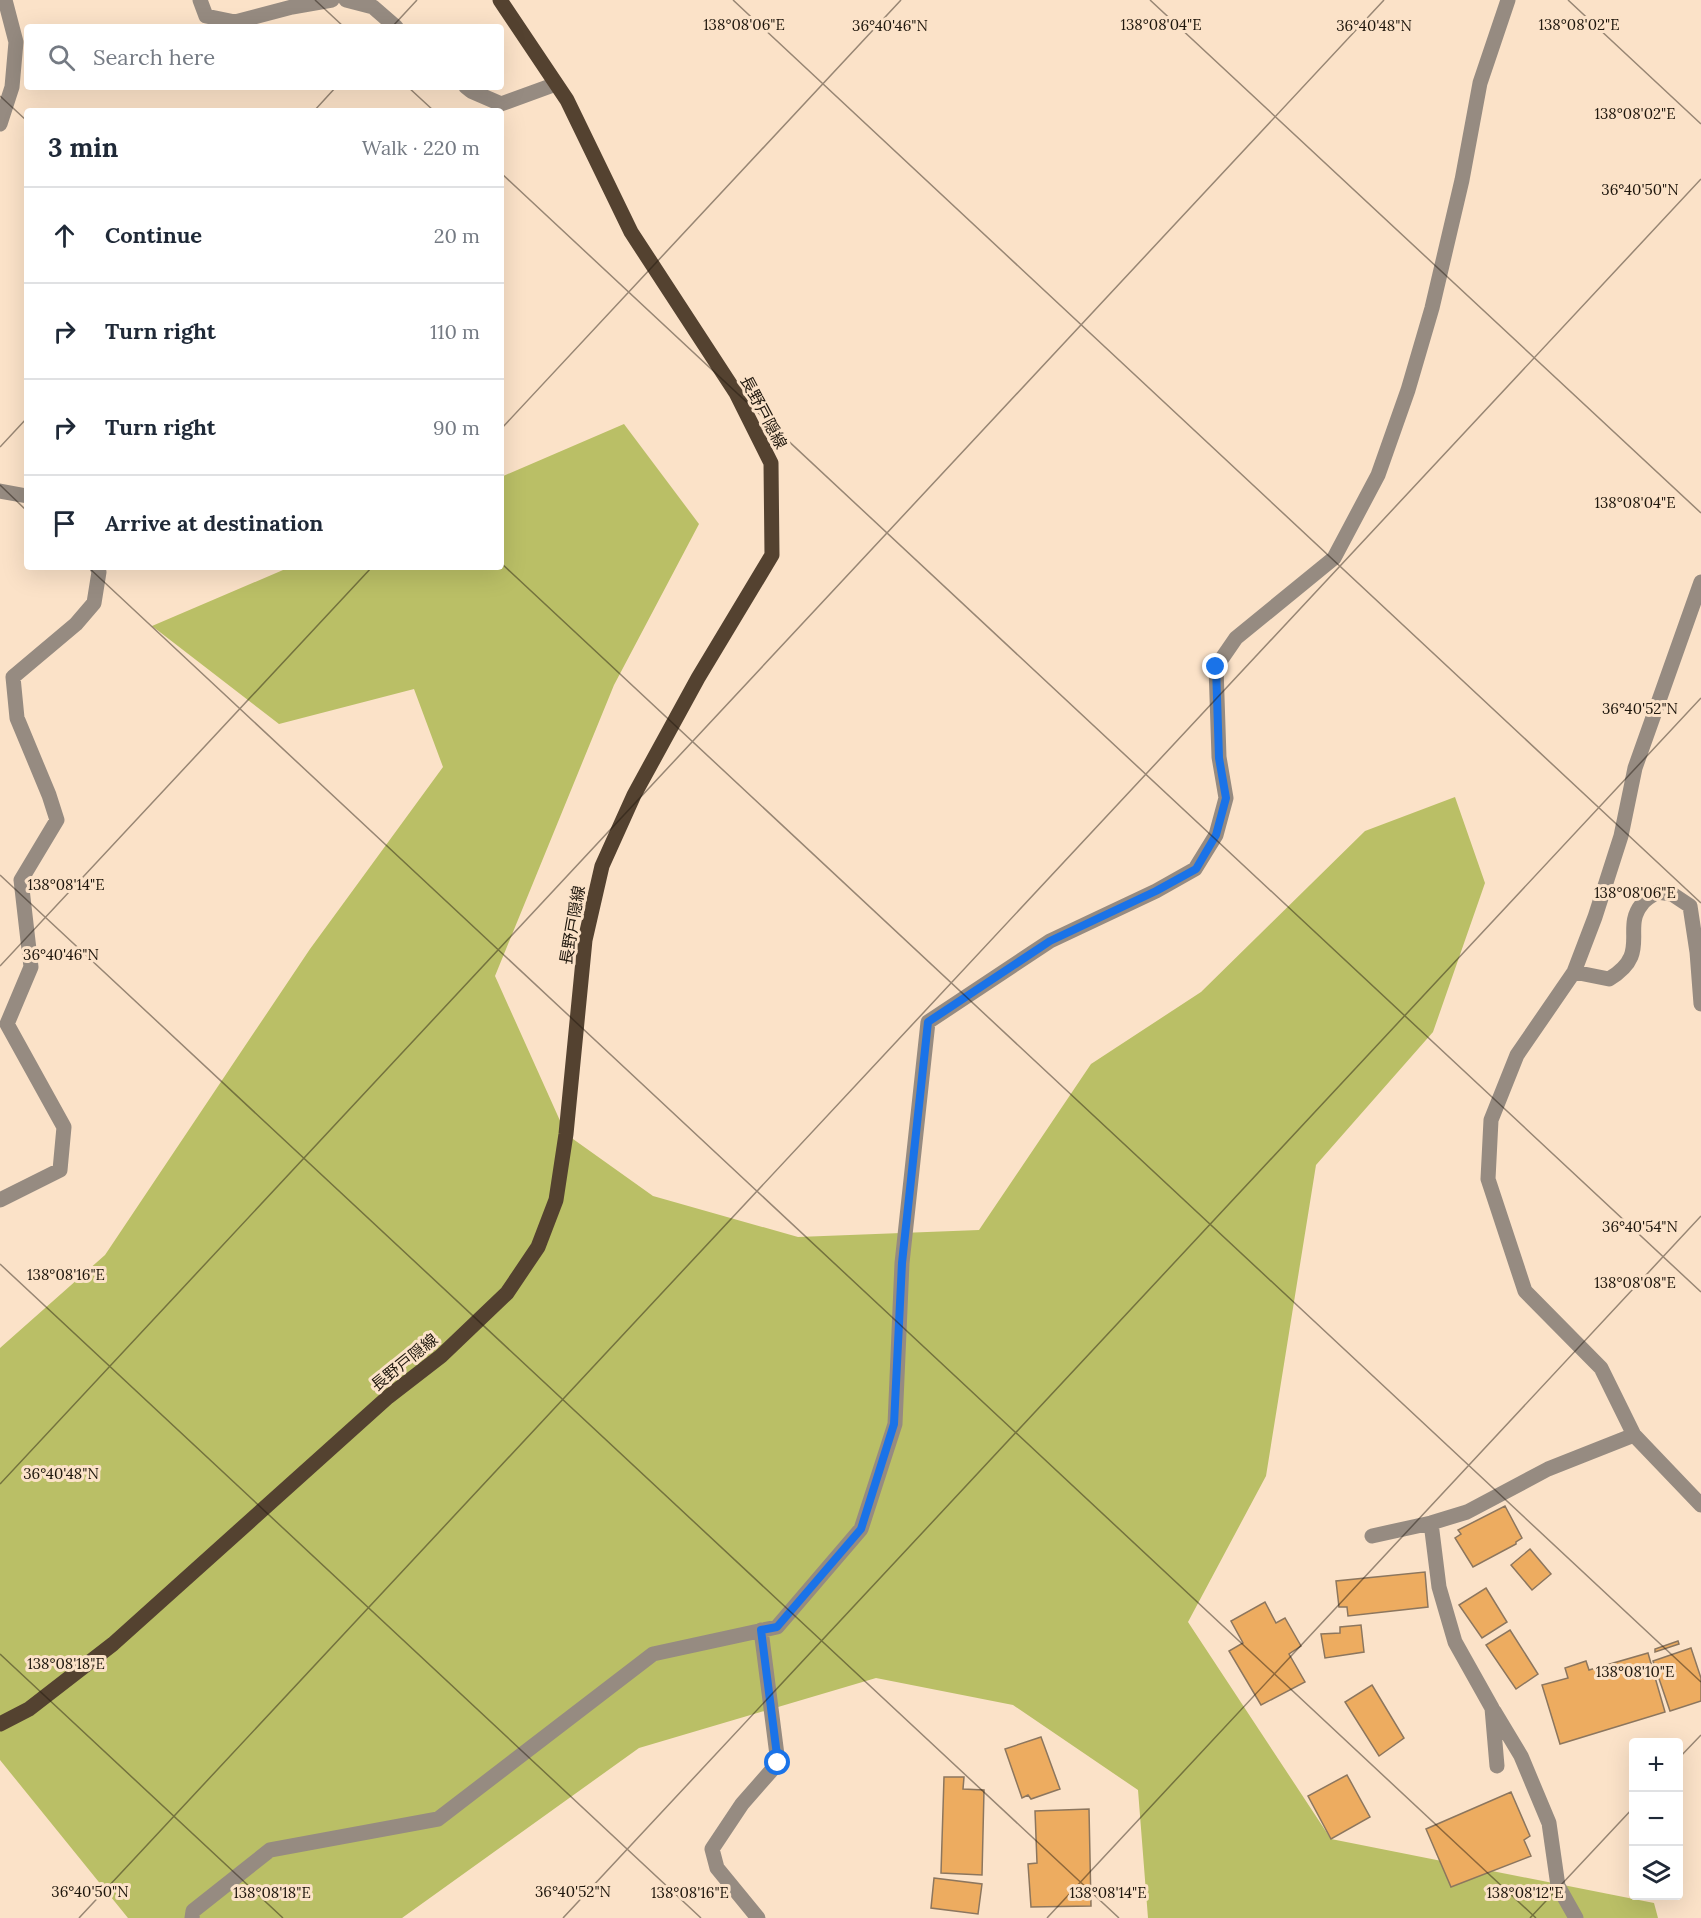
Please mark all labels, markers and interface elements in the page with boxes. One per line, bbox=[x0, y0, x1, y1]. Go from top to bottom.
text: 138°08'06"E bbox=[703, 15, 785, 34]
text: 138°08'04"E bbox=[1121, 15, 1201, 34]
text: 138°08'02"E bbox=[1539, 15, 1619, 34]
text: 36°40'46"N bbox=[852, 16, 928, 35]
text: 36°40'48"N bbox=[1336, 16, 1412, 35]
search box bbox=[24, 24, 504, 90]
icon: search bbox=[45, 41, 78, 74]
text: Search here bbox=[93, 43, 215, 71]
text: 138°08'02"E bbox=[1595, 104, 1675, 123]
text: 3 min bbox=[48, 131, 118, 164]
text: Walk · 220 m bbox=[362, 135, 480, 160]
text: 36°40'50"N bbox=[1601, 180, 1679, 199]
icon: ahead bbox=[48, 219, 81, 252]
text: Continue bbox=[105, 221, 202, 249]
text: 20 m bbox=[434, 223, 480, 248]
icon: right bbox=[48, 315, 81, 348]
text: Turn right bbox=[105, 317, 216, 345]
text: 110 m bbox=[430, 319, 480, 344]
street label: 長野戸隠線 bbox=[736, 372, 792, 452]
icon: right bbox=[48, 411, 81, 444]
text: Turn right bbox=[105, 413, 216, 441]
text: 90 m bbox=[433, 415, 480, 440]
text: 138°08'04"E bbox=[1595, 493, 1675, 512]
icon: arrive bbox=[48, 507, 81, 540]
text: Arrive at destination bbox=[105, 509, 323, 537]
route end bbox=[1202, 653, 1228, 679]
text: 36°40'52"N bbox=[1602, 699, 1678, 718]
text: 138°08'14"E bbox=[27, 875, 105, 894]
text: 138°08'06"E bbox=[1594, 883, 1676, 902]
street label: 長野戸隠線 bbox=[555, 884, 589, 966]
text: 36°40'46"N bbox=[23, 945, 99, 964]
text: 36°40'54"N bbox=[1602, 1217, 1678, 1236]
text: 138°08'16"E bbox=[27, 1265, 105, 1284]
text: 138°08'08"E bbox=[1594, 1273, 1676, 1292]
street label: 長野戸隠線 bbox=[367, 1329, 441, 1395]
text: 36°40'48"N bbox=[23, 1464, 99, 1483]
text: 138°08'18"E bbox=[27, 1654, 105, 1673]
text: 138°08'10"E bbox=[1596, 1662, 1674, 1681]
map controls bbox=[1629, 1738, 1683, 1900]
button: + bbox=[1629, 1738, 1683, 1792]
route start bbox=[764, 1749, 790, 1775]
button: − bbox=[1629, 1792, 1683, 1846]
button: layers bbox=[1629, 1846, 1683, 1900]
text: 36°40'50"N bbox=[51, 1882, 129, 1901]
text: 36°40'52"N bbox=[535, 1882, 611, 1901]
text: 138°08'18"E bbox=[233, 1883, 311, 1902]
text: 138°08'16"E bbox=[651, 1883, 729, 1902]
text: 138°08'14"E bbox=[1069, 1883, 1147, 1902]
text: 138°08'12"E bbox=[1486, 1883, 1564, 1902]

